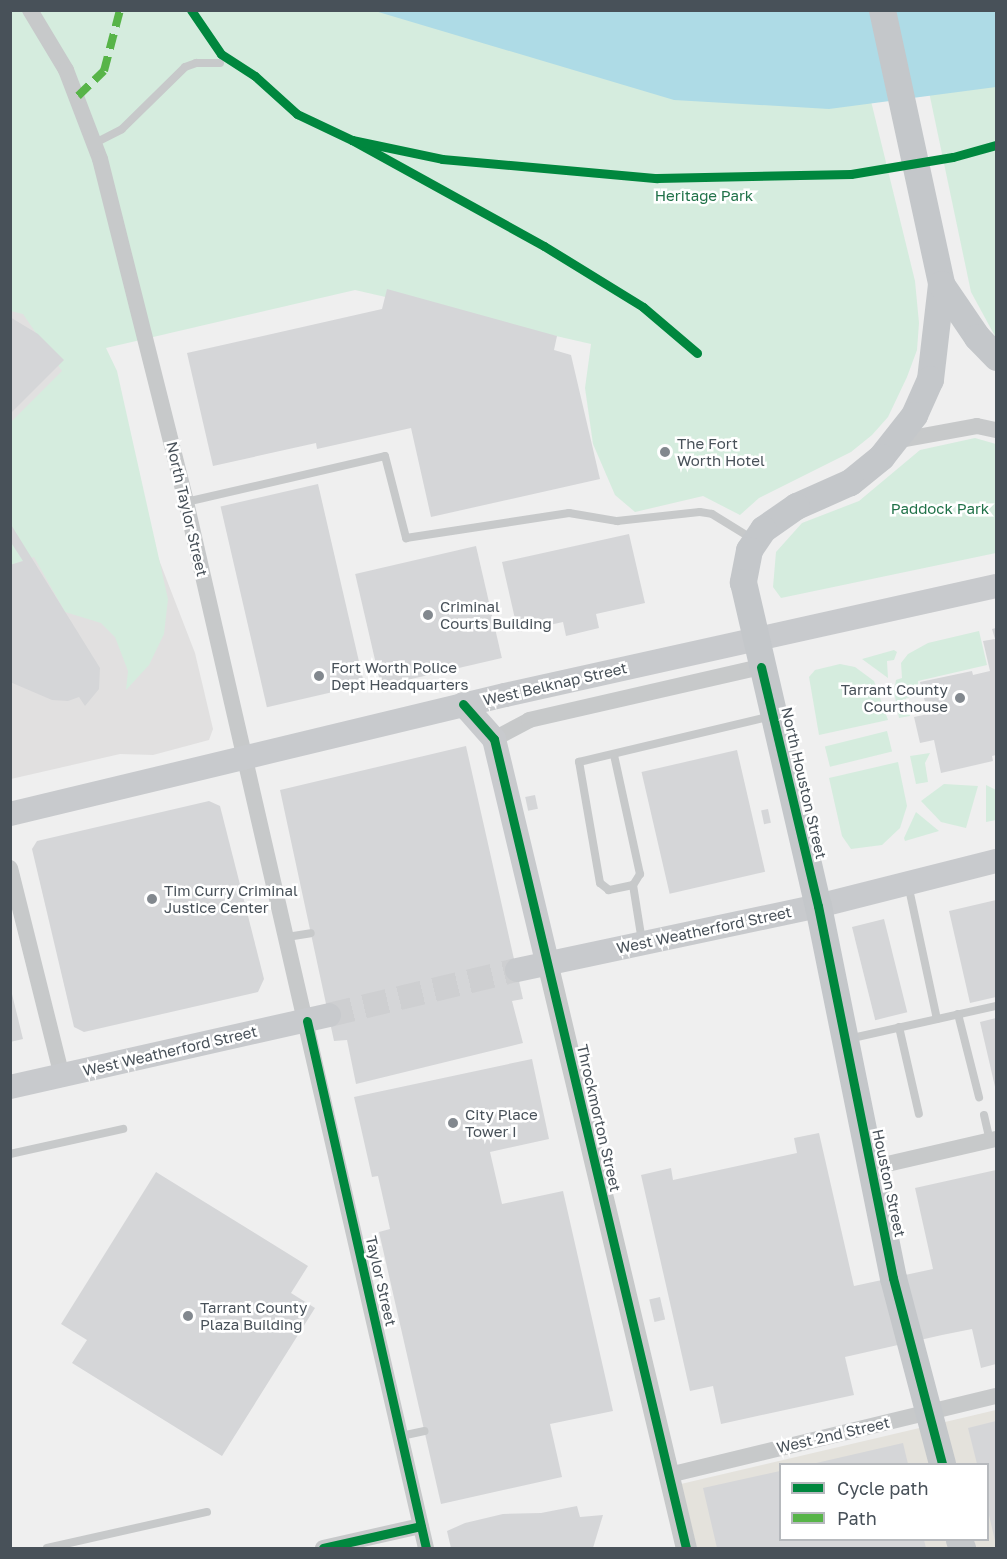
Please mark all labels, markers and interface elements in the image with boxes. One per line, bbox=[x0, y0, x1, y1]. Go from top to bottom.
park label: Heritage Park bbox=[655, 187, 753, 205]
place label: The Fort Worth Hotel bbox=[677, 434, 765, 469]
street label: North Taylor Street bbox=[163, 440, 211, 578]
marker: The Fort Worth Hotel bbox=[658, 445, 672, 459]
park label: Paddock Park bbox=[891, 500, 989, 518]
place label: Criminal Courts Building bbox=[440, 597, 552, 632]
marker: Criminal Courts Building bbox=[421, 608, 435, 622]
place label: Fort Worth Police Dept Headquarters bbox=[331, 658, 468, 693]
street label: West Belknap Street bbox=[481, 659, 629, 709]
marker: Fort Worth Police Dept Headquarters bbox=[312, 669, 326, 683]
place label: Tarrant County Courthouse bbox=[841, 680, 948, 715]
marker: Tarrant County Courthouse bbox=[953, 691, 967, 705]
street label: North Houston Street bbox=[778, 705, 830, 861]
place label: Tim Curry Criminal Justice Center bbox=[164, 881, 298, 916]
marker: Tim Curry Criminal Justice Center bbox=[145, 892, 159, 906]
street label: West Weatherford Street bbox=[615, 903, 793, 957]
street label: West Weatherford Street bbox=[81, 1022, 259, 1080]
street label: Throckmorton Street bbox=[573, 1043, 625, 1193]
place label: City Place Tower I bbox=[465, 1105, 538, 1140]
marker: City Place Tower I bbox=[446, 1116, 460, 1130]
street label: Houston Street bbox=[869, 1127, 909, 1239]
street label: Taylor Street bbox=[362, 1234, 400, 1328]
place label: Tarrant County Plaza Building bbox=[200, 1298, 307, 1333]
marker: Tarrant County Plaza Building bbox=[181, 1309, 195, 1323]
street label: West 2nd Street bbox=[775, 1413, 891, 1457]
legend bbox=[779, 1463, 989, 1541]
text: Cycle path bbox=[837, 1477, 929, 1499]
text: Path bbox=[837, 1507, 877, 1529]

